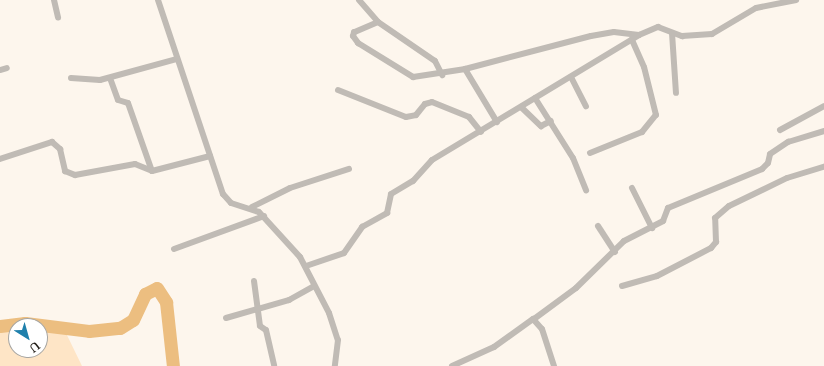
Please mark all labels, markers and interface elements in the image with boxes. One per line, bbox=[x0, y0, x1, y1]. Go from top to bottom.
north arrow bbox=[8, 318, 48, 358]
text: U bbox=[27, 338, 43, 355]

